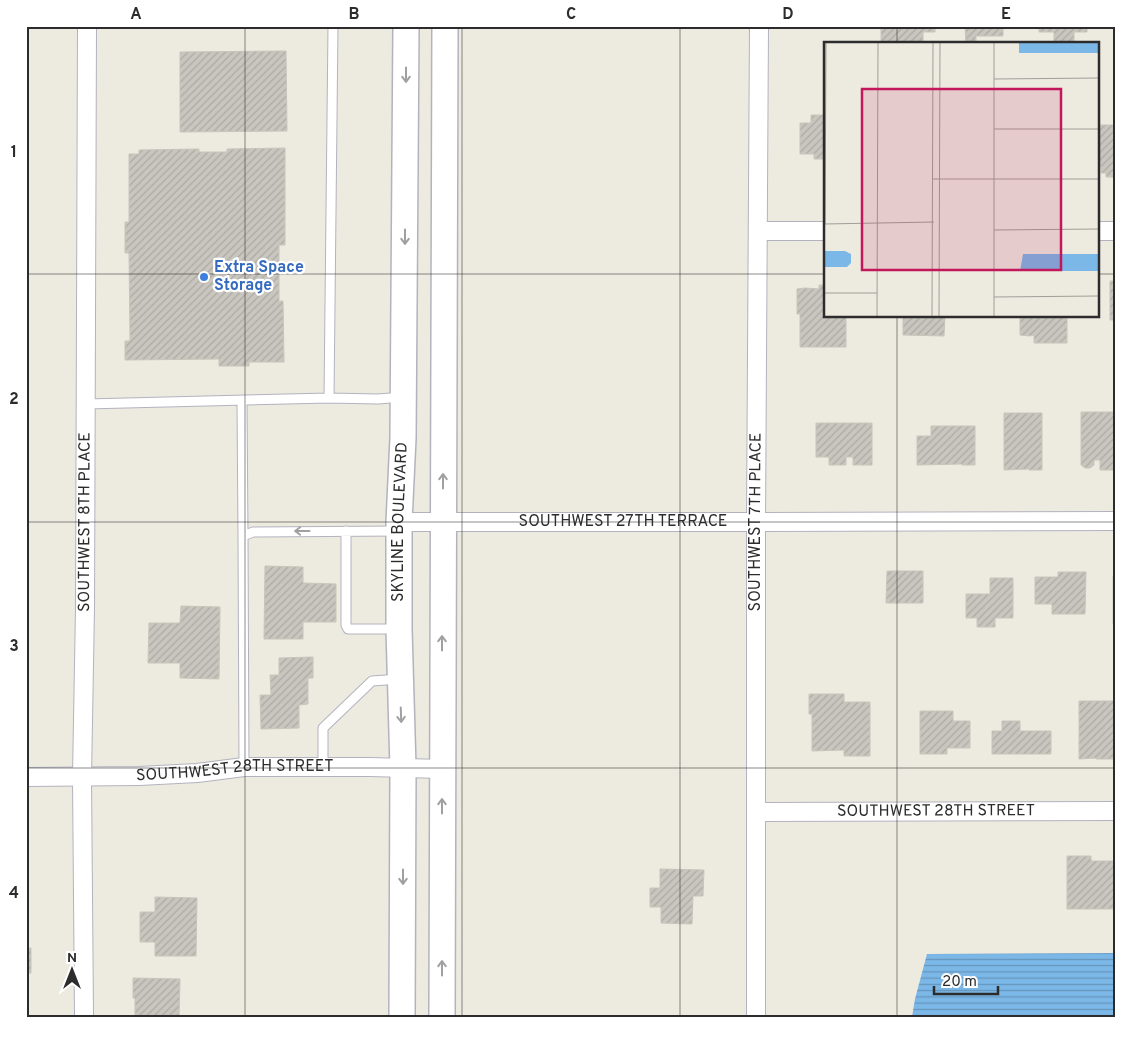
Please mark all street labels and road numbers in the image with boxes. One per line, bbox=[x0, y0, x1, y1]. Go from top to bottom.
street label: SOUTHWEST 8TH PLACE bbox=[75, 432, 96, 612]
street label: SOUTHWEST 7TH PLACE bbox=[746, 432, 767, 611]
street label: SKYLINE BOULEVARD bbox=[389, 442, 413, 602]
street label: SOUTHWEST 27TH TERRACE bbox=[519, 512, 727, 532]
street label: SOUTHWEST 28TH STREET bbox=[135, 757, 334, 786]
street label: SOUTHWEST 28TH STREET bbox=[837, 801, 1035, 822]

